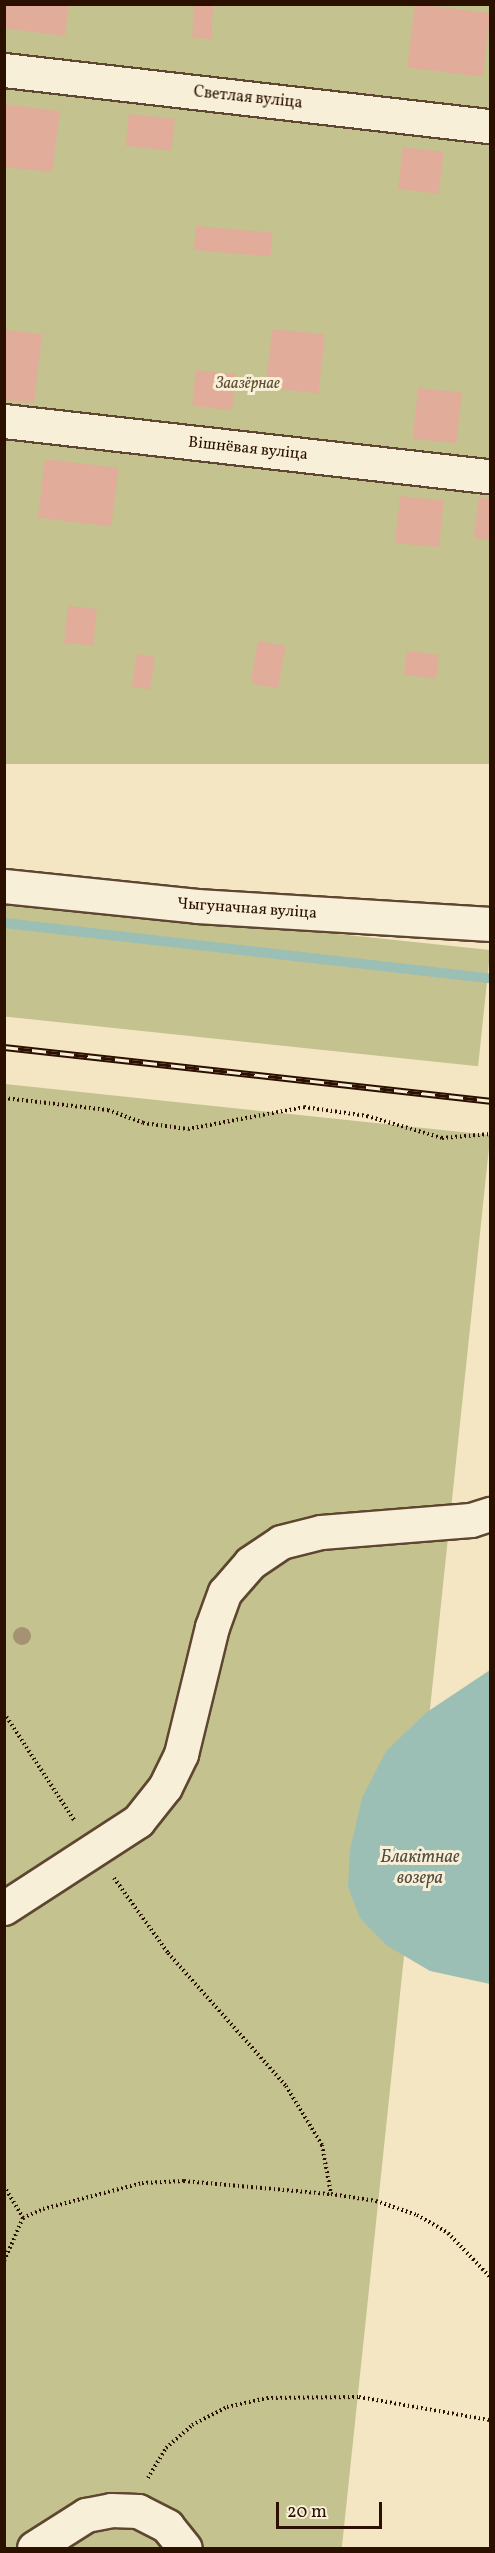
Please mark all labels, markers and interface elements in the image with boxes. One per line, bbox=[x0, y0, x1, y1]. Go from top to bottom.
street label: Светлая вуліца bbox=[193, 83, 303, 113]
park label: Заазёрнае bbox=[216, 374, 280, 394]
street label: Вішнёвая вуліца bbox=[187, 433, 309, 465]
street label: Чыгуначная вуліца bbox=[176, 895, 318, 923]
water label: Блакітнае возера bbox=[381, 1848, 459, 1890]
scale bar bbox=[279, 2490, 386, 2528]
text: 20 m bbox=[287, 2500, 327, 2525]

